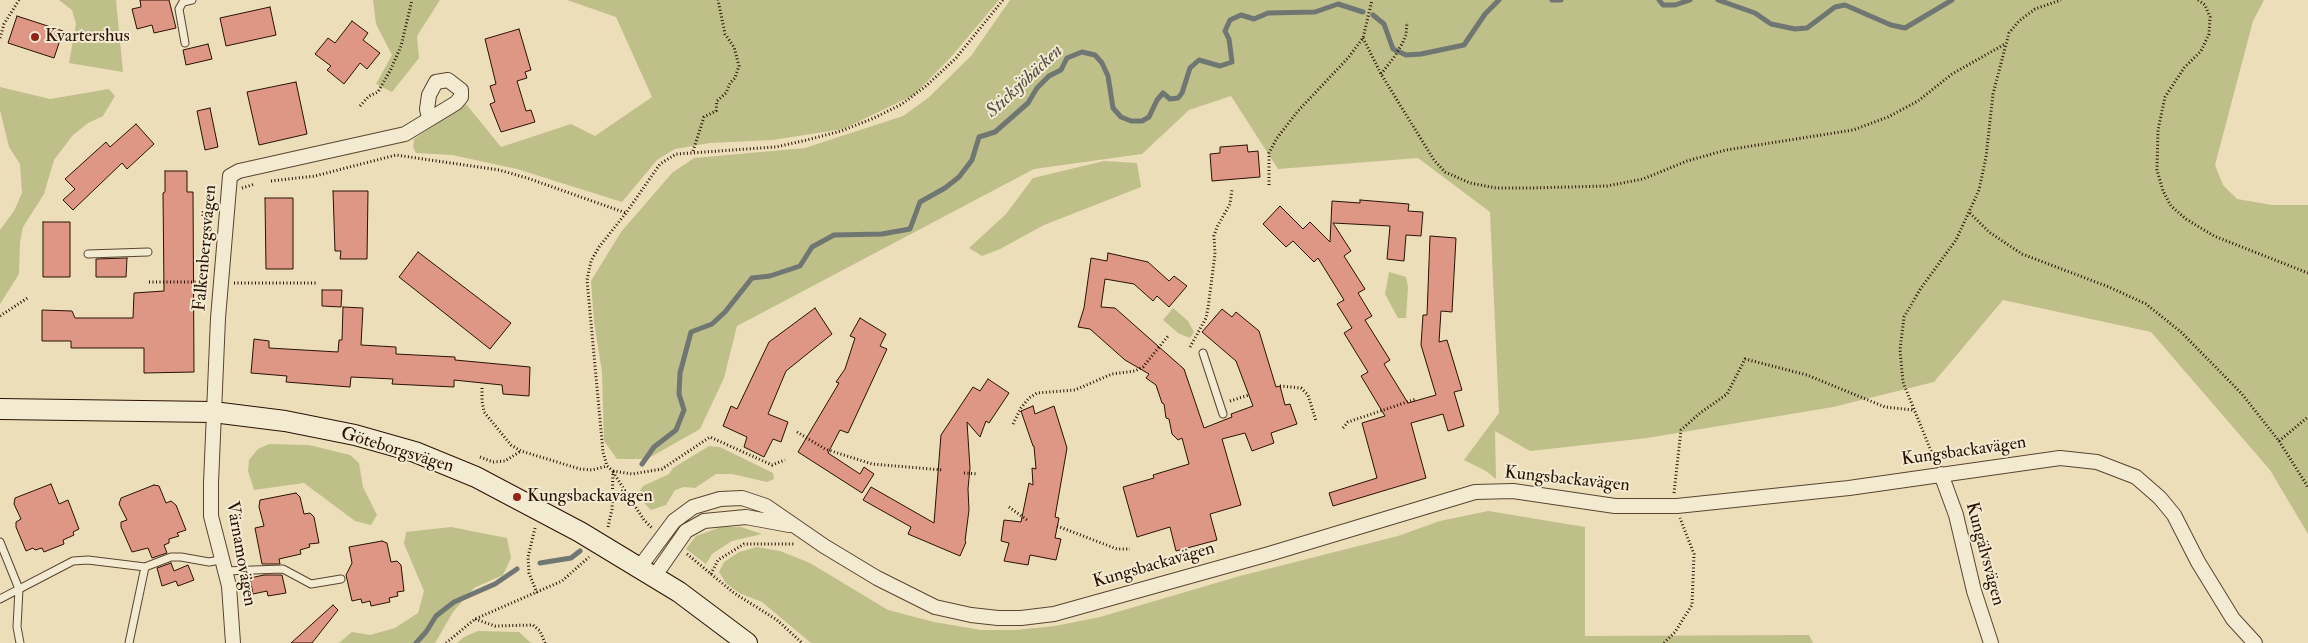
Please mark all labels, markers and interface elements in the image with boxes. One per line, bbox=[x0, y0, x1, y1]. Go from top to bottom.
place label: Kvartershus bbox=[45, 26, 130, 48]
marker: Kvartershus bbox=[29, 31, 41, 43]
water label: Sticksjöbäcken bbox=[982, 41, 1068, 123]
street label: Falkenbergsvägen bbox=[190, 184, 222, 312]
street label: Göteborgsvägen bbox=[338, 424, 456, 478]
street label: Kungsbackavägen bbox=[1900, 433, 2028, 471]
street label: Kungsbackavägen bbox=[1503, 463, 1631, 497]
place label: Kungsbackavägen bbox=[527, 486, 653, 508]
marker: Kungsbackavägen bbox=[511, 491, 523, 503]
street label: Värnamovägen bbox=[220, 500, 260, 608]
street label: Kungälvsvägen bbox=[1960, 500, 2008, 608]
street label: Kungsbackavägen bbox=[1091, 538, 1217, 594]

